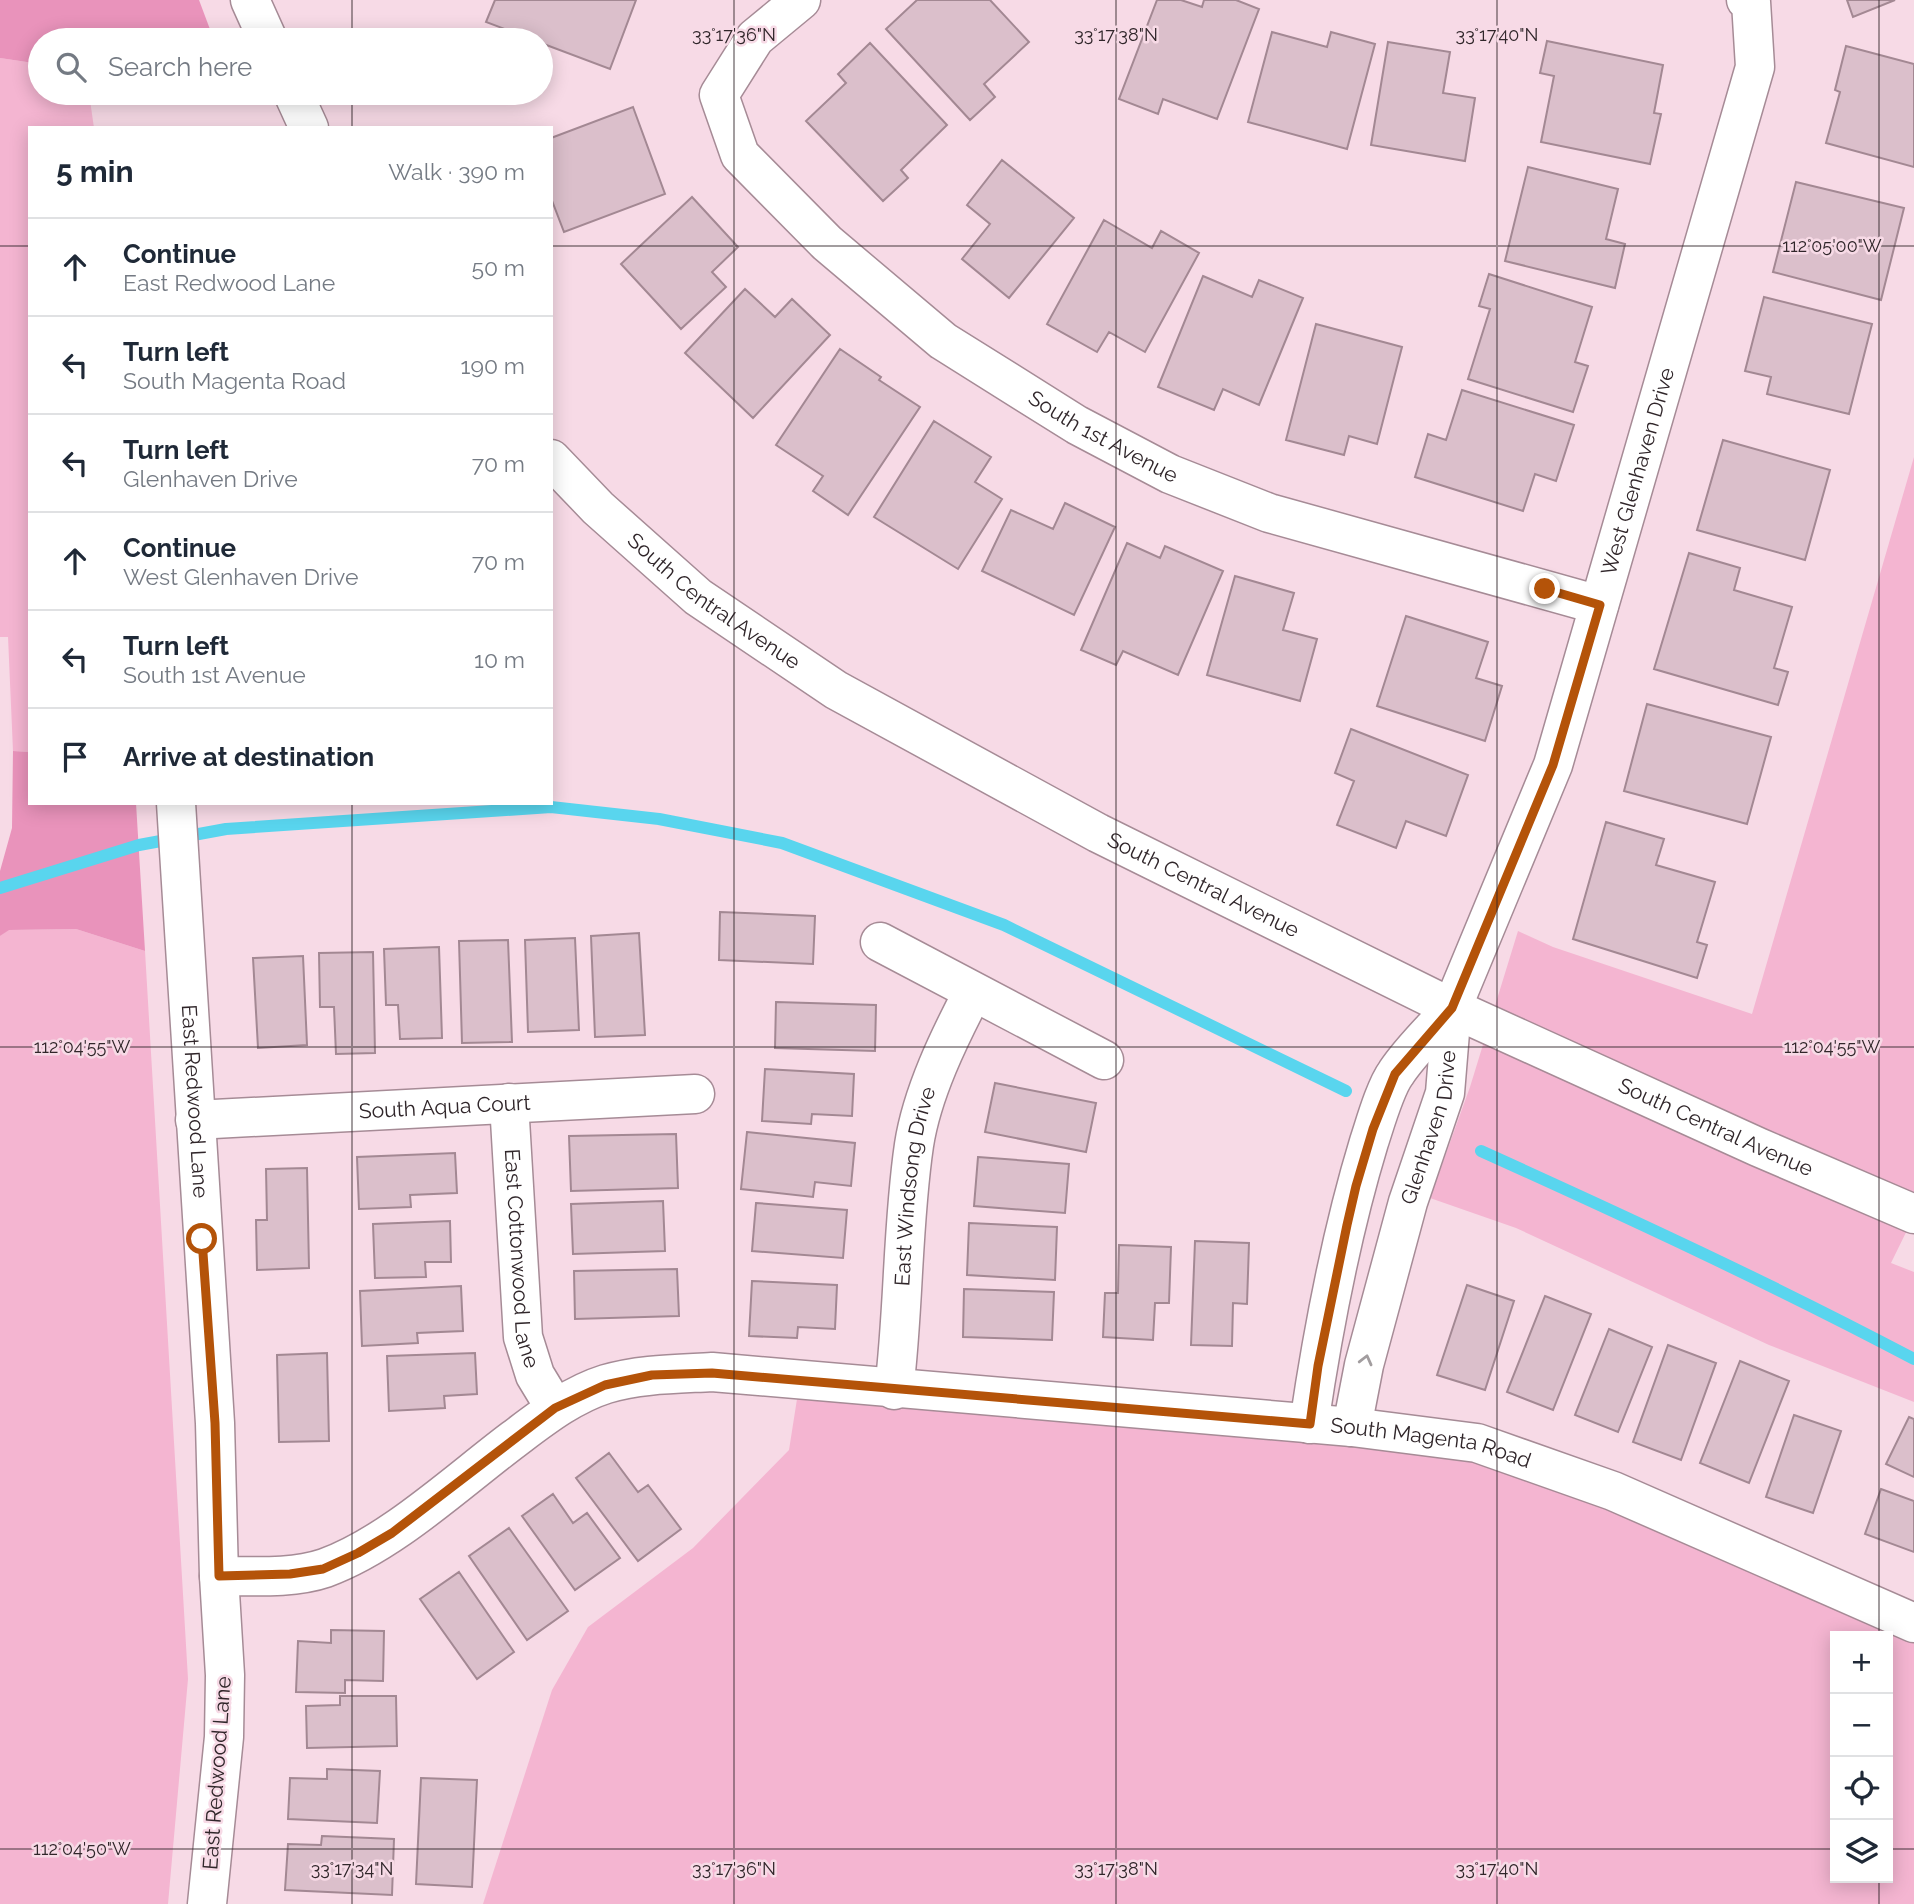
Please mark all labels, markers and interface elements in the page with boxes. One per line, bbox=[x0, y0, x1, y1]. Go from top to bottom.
text: 33°17'36"N bbox=[692, 24, 776, 45]
text: 33°17'38"N bbox=[1074, 24, 1158, 45]
text: 33°17'40"N bbox=[1456, 24, 1538, 45]
search box bbox=[28, 28, 553, 105]
icon: search bbox=[52, 48, 90, 86]
text: Search here bbox=[108, 52, 252, 82]
text: 5 min bbox=[56, 154, 134, 189]
text: Walk · 390 m bbox=[388, 158, 525, 185]
text: 112°05'00"W bbox=[1782, 235, 1882, 256]
text: Continue bbox=[123, 239, 236, 269]
icon: ahead bbox=[56, 248, 94, 286]
text: 50 m bbox=[471, 254, 525, 281]
text: East Redwood Lane bbox=[123, 269, 335, 296]
text: Turn left bbox=[123, 337, 229, 367]
icon: left bbox=[56, 346, 94, 384]
text: 190 m bbox=[461, 352, 525, 379]
street label: West Glenhaven Drive bbox=[1596, 365, 1679, 578]
text: South Magenta Road bbox=[123, 367, 346, 394]
street label: South 1st Avenue bbox=[1024, 385, 1181, 488]
text: Turn left bbox=[123, 435, 229, 465]
icon: left bbox=[56, 444, 94, 482]
text: 70 m bbox=[472, 450, 525, 477]
text: Glenhaven Drive bbox=[123, 465, 298, 492]
street label: South Central Avenue bbox=[623, 527, 805, 674]
text: Continue bbox=[123, 533, 236, 563]
icon: ahead bbox=[56, 542, 94, 580]
text: 70 m bbox=[472, 548, 525, 575]
text: West Glenhaven Drive bbox=[123, 563, 358, 590]
route end bbox=[1529, 573, 1560, 604]
text: Turn left bbox=[123, 631, 229, 661]
icon: left bbox=[56, 640, 94, 678]
text: 10 m bbox=[474, 646, 525, 673]
text: South 1st Avenue bbox=[123, 661, 306, 688]
icon: arrive bbox=[56, 738, 94, 776]
text: Arrive at destination bbox=[123, 742, 374, 772]
street label: South Central Avenue bbox=[1103, 827, 1303, 942]
street label: East Redwood Lane bbox=[177, 1004, 214, 1199]
text: 112°04'55"W bbox=[34, 1036, 131, 1057]
text: 112°04'55"W bbox=[1784, 1036, 1881, 1057]
street label: Glenhaven Drive bbox=[1395, 1049, 1460, 1208]
street label: South Central Avenue bbox=[1615, 1072, 1817, 1181]
street label: East Windsong Drive bbox=[889, 1083, 941, 1287]
street label: South Aqua Court bbox=[358, 1090, 531, 1123]
street label: East Cottonwood Lane bbox=[500, 1148, 545, 1371]
route start bbox=[186, 1223, 217, 1254]
one-way arrow bbox=[1358, 1355, 1372, 1367]
street label: South Magenta Road bbox=[1330, 1412, 1534, 1473]
map controls bbox=[1830, 1631, 1893, 1883]
button: + bbox=[1830, 1631, 1893, 1694]
street label: East Redwood Lane bbox=[197, 1675, 236, 1871]
button: − bbox=[1830, 1694, 1893, 1757]
button: locate bbox=[1830, 1757, 1893, 1820]
button: layers bbox=[1830, 1820, 1893, 1883]
text: 112°04'50"W bbox=[33, 1838, 131, 1859]
text: 33°17'34"N bbox=[311, 1858, 393, 1879]
text: 33°17'36"N bbox=[692, 1858, 776, 1879]
text: 33°17'38"N bbox=[1074, 1858, 1158, 1879]
text: 33°17'40"N bbox=[1456, 1858, 1538, 1879]

